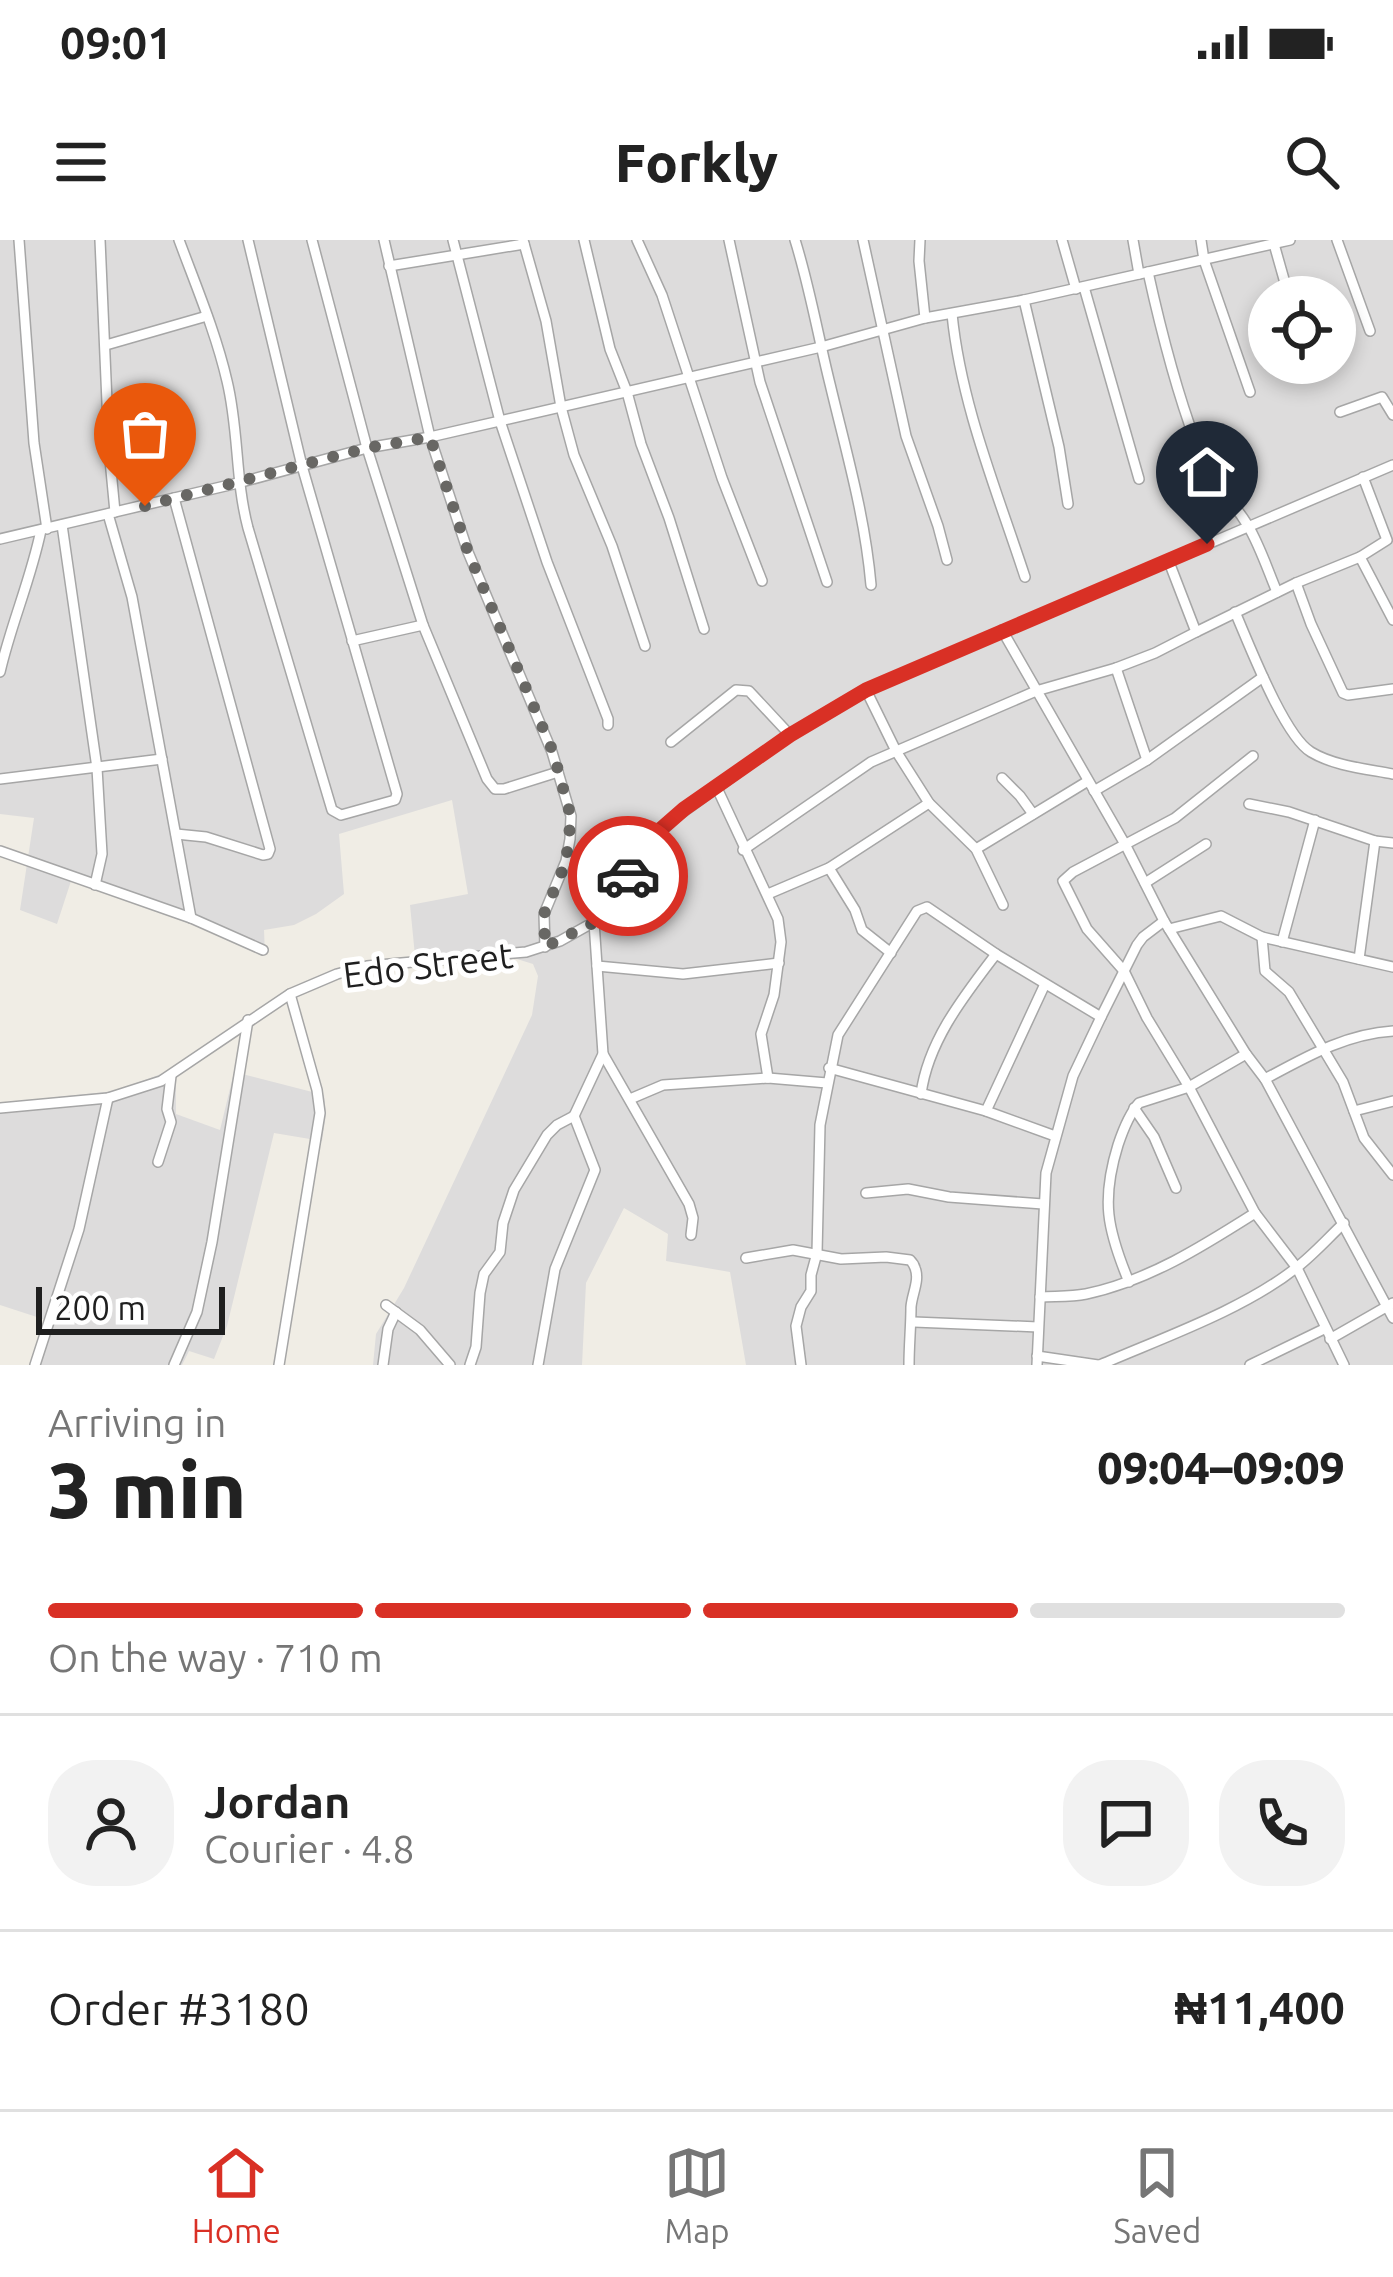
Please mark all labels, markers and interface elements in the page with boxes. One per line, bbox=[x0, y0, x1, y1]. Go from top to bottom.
text: 09:01 bbox=[60, 17, 173, 68]
icon: menu bbox=[48, 129, 114, 195]
icon: search bbox=[1279, 129, 1345, 195]
text: Forkly bbox=[615, 132, 778, 192]
map controls bbox=[1248, 276, 1356, 384]
button: locate bbox=[1248, 276, 1356, 384]
pin bbox=[94, 383, 196, 506]
icon: bag bbox=[112, 401, 178, 467]
pin bbox=[1156, 421, 1258, 544]
icon: home bbox=[1174, 439, 1240, 505]
courier bbox=[568, 816, 688, 936]
icon: car bbox=[595, 843, 661, 909]
street label: Edo Street bbox=[341, 934, 515, 995]
scale bar bbox=[36, 1281, 225, 1334]
text: 200 m bbox=[54, 1289, 146, 1326]
text: Arriving in bbox=[48, 1401, 226, 1444]
text: 09:04–09:09 bbox=[1097, 1442, 1345, 1493]
text: 3 min bbox=[48, 1445, 246, 1533]
text: On the way · 710 m bbox=[48, 1636, 383, 1679]
button: person bbox=[48, 1760, 174, 1886]
button: chat bbox=[1063, 1760, 1189, 1886]
button: phone bbox=[1219, 1760, 1345, 1886]
text: Jordan bbox=[204, 1776, 350, 1827]
text: Courier · 4.8 bbox=[204, 1827, 415, 1870]
text: ₦11,400 bbox=[1175, 1982, 1345, 2033]
text: Order #3180 bbox=[48, 1983, 310, 2034]
tab: Home bbox=[192, 2140, 281, 2249]
tab: Map bbox=[664, 2140, 730, 2249]
tab: Saved bbox=[1113, 2140, 1201, 2249]

